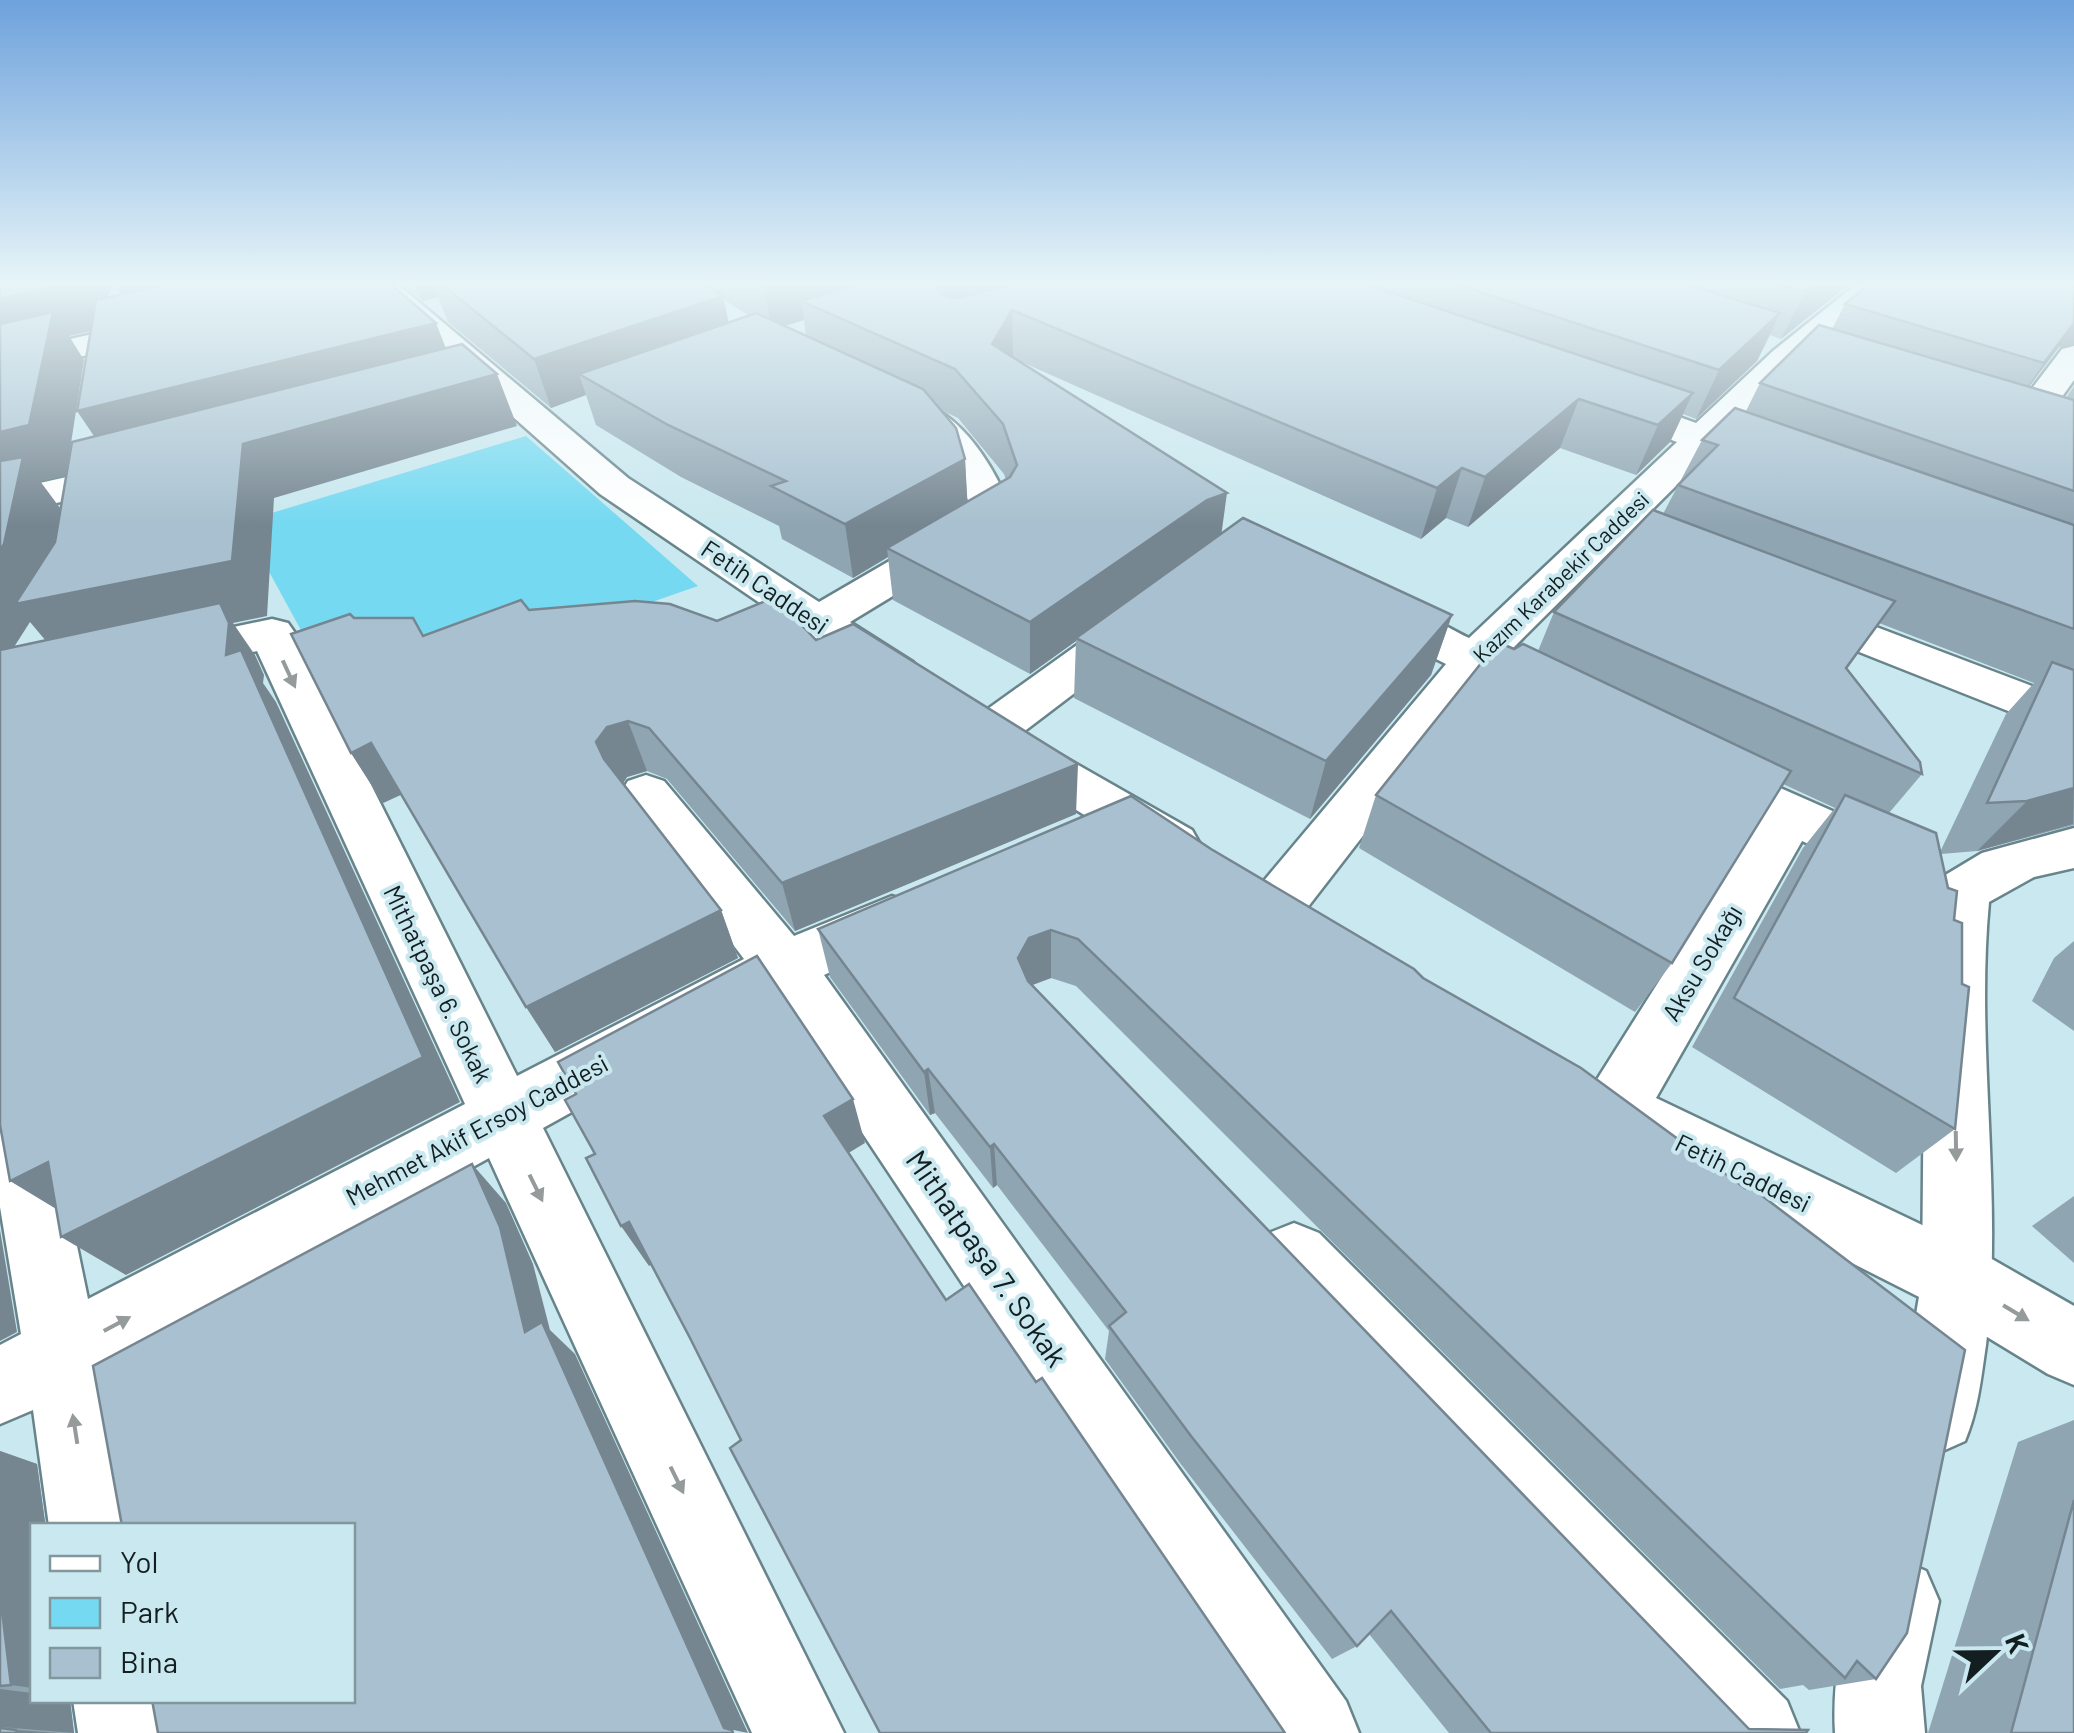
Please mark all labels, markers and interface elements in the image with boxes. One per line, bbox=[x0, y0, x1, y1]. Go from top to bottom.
street label: Kazım Karabekir Caddesi bbox=[1467, 486, 1654, 667]
street label: Fetih Caddesi bbox=[696, 533, 835, 640]
one-way arrow bbox=[281, 660, 298, 689]
street label: Mithatpaşa 6. Sokak bbox=[378, 880, 500, 1087]
street label: Aksu Sokağı bbox=[1655, 899, 1747, 1026]
street label: Mehmet Akif Ersoy Caddesi bbox=[340, 1047, 613, 1211]
street label: Fetih Caddesi bbox=[1671, 1126, 1816, 1218]
one-way arrow bbox=[1949, 1131, 1965, 1163]
street label: Mithatpaşa 7. Sokak bbox=[899, 1143, 1076, 1373]
one-way arrow bbox=[527, 1173, 544, 1202]
one-way arrow bbox=[2002, 1304, 2030, 1321]
one-way arrow bbox=[102, 1315, 131, 1332]
one-way arrow bbox=[66, 1413, 82, 1444]
one-way arrow bbox=[669, 1466, 686, 1495]
legend bbox=[30, 1523, 355, 1703]
text: Yol bbox=[120, 1543, 158, 1579]
text: Park bbox=[120, 1593, 179, 1629]
north arrow bbox=[1944, 1603, 2044, 1703]
text: K bbox=[1999, 1629, 2037, 1658]
text: Bina bbox=[120, 1643, 178, 1679]

